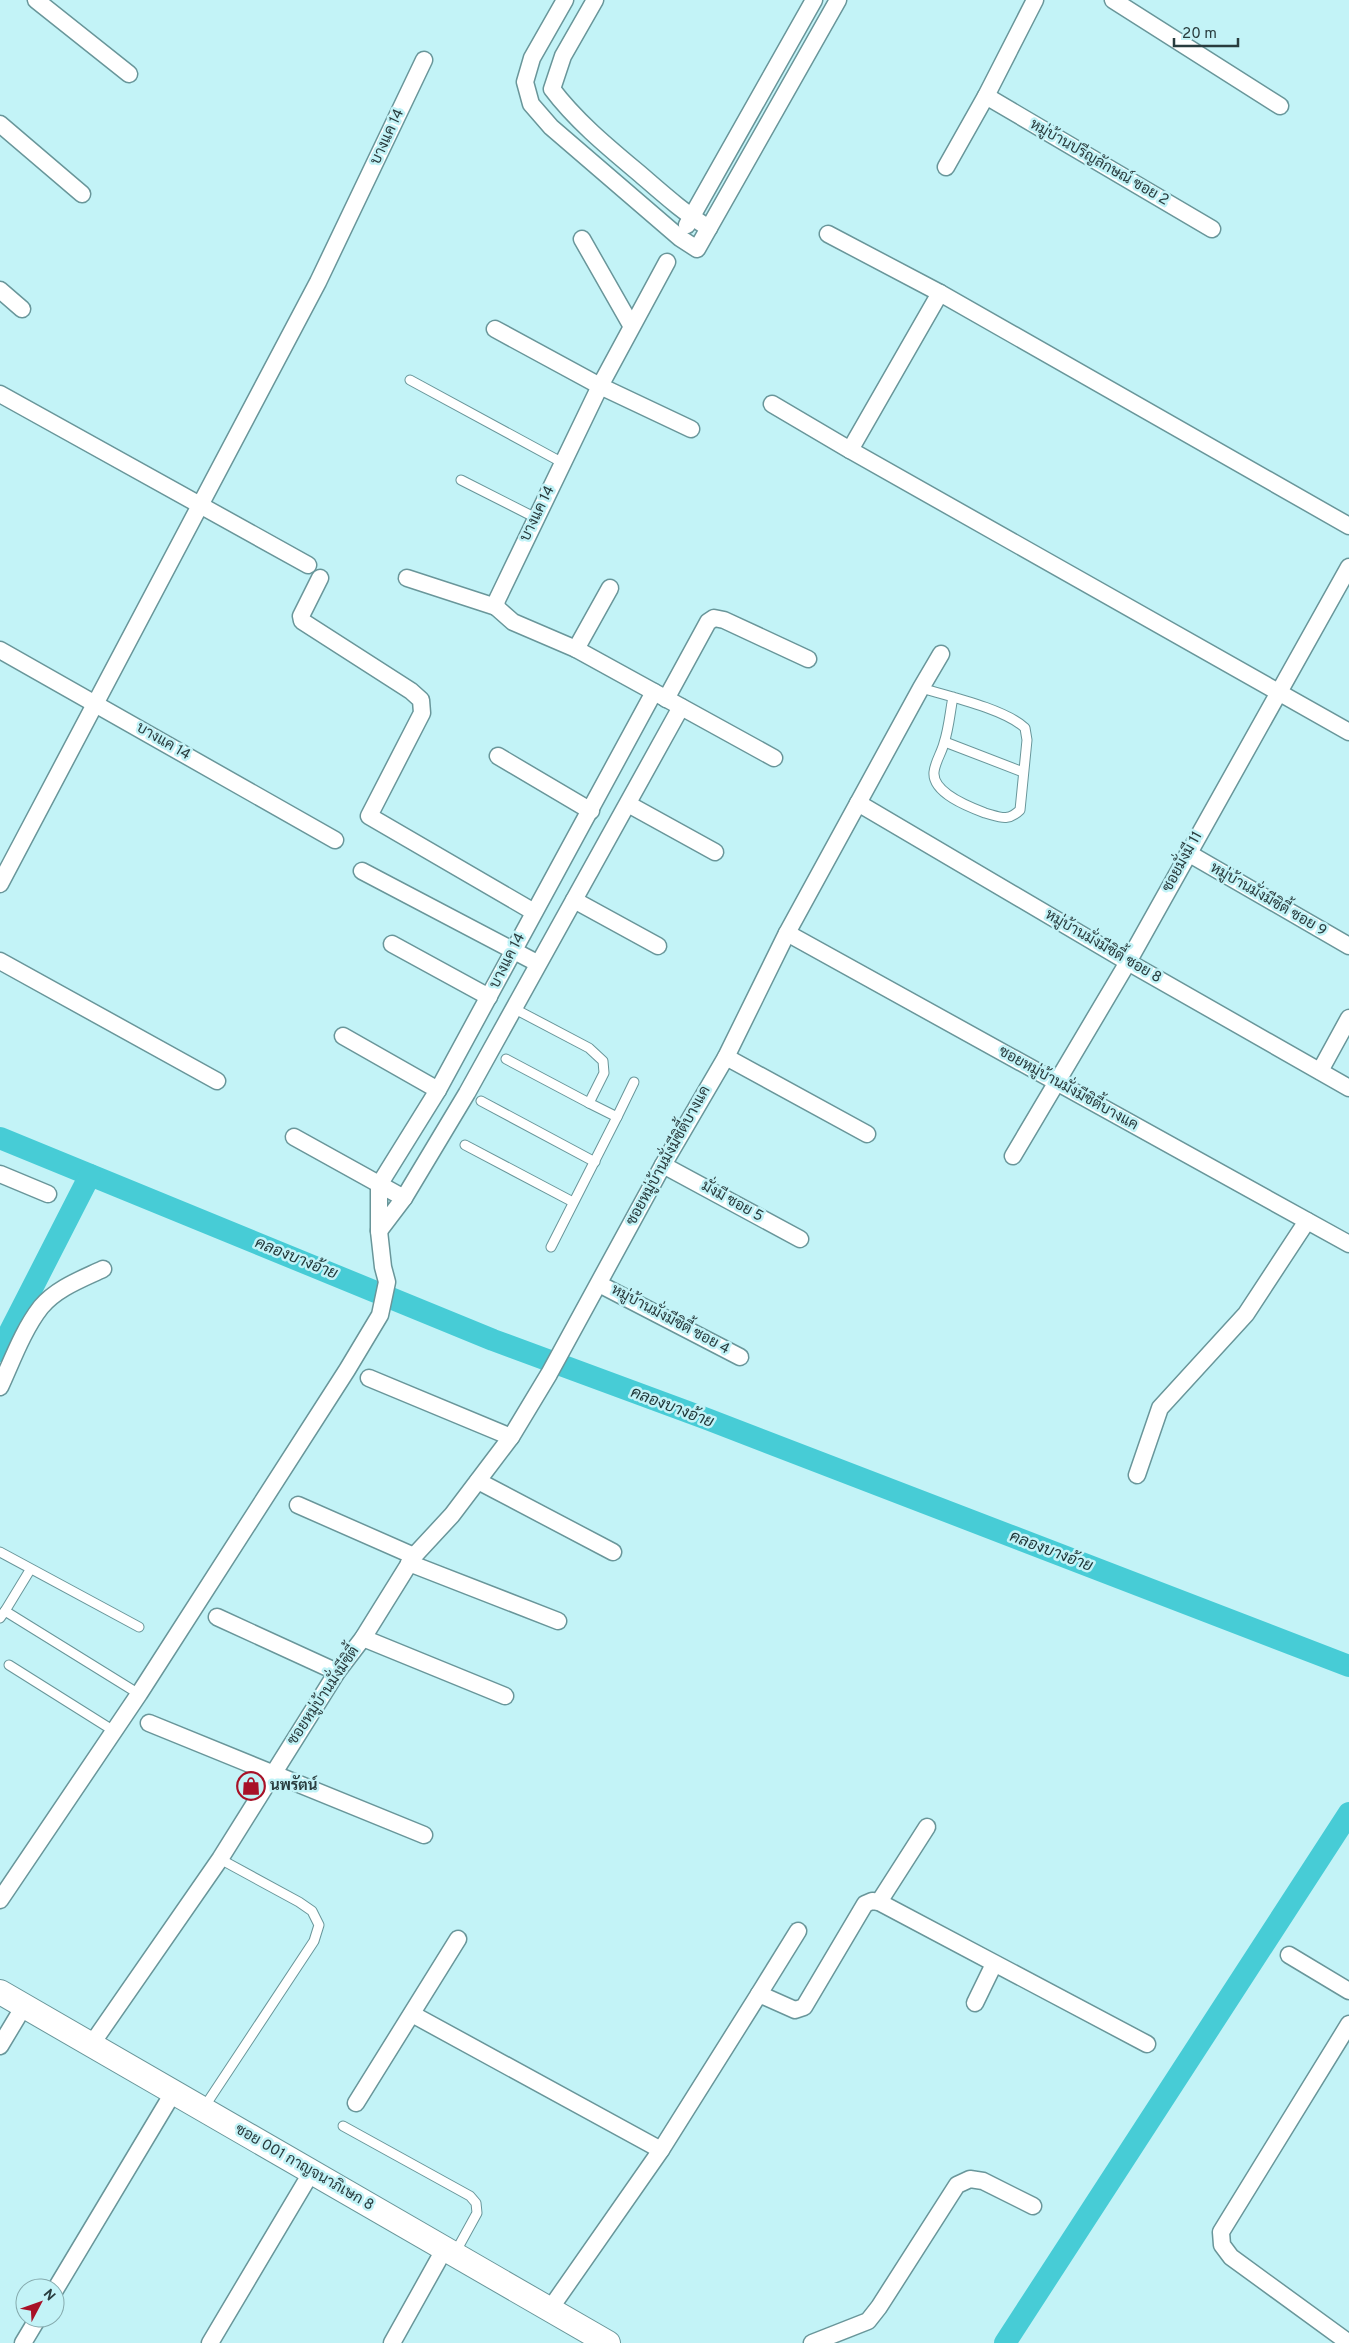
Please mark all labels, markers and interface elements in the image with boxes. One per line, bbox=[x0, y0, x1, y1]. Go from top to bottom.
scale bar bbox=[1174, 15, 1238, 47]
text: 20 m bbox=[1182, 25, 1217, 44]
street label: บางแค 14 bbox=[367, 106, 409, 168]
street label: หมู่บ้านปรีญลักษณ์ ซอย 2 bbox=[1026, 114, 1173, 211]
street label: บางแค 14 bbox=[516, 483, 560, 545]
street label: บางแค 14 bbox=[132, 719, 194, 765]
street label: ซอยมั่งมี 11 bbox=[1153, 825, 1207, 896]
street label: หมู่บ้านมั่งมีซิตี้ ซอย 9 bbox=[1206, 853, 1333, 941]
street label: หมู่บ้านมั่งมีซิตี้ ซอย 8 bbox=[1041, 900, 1168, 988]
street label: บางแค 14 bbox=[486, 930, 530, 992]
street label: ซอยหมู่บ้านมั่งมีซิตี้บางแค bbox=[995, 1037, 1145, 1135]
street label: ซอยหมู่บ้านมั่งมีซิตี้บางแค bbox=[617, 1079, 715, 1229]
street label: มั่งมี ซอย 5 bbox=[698, 1171, 770, 1227]
water label: คลองบางอ้าย bbox=[252, 1231, 341, 1285]
street label: หมู่บ้านมั่งมีซิตี้ ซอย 4 bbox=[607, 1274, 736, 1359]
water label: คลองบางอ้าย bbox=[628, 1380, 717, 1433]
water label: คลองบางอ้าย bbox=[1007, 1524, 1096, 1577]
street label: ซอยหมู่บ้านมั่งมีซิตี้ bbox=[278, 1638, 365, 1749]
shop icon: นพรัตน์ bbox=[236, 1771, 266, 1801]
place label: นพรัตน์ bbox=[270, 1775, 318, 1796]
street label: ซอย 001 กาญจนาภิเษก 8 bbox=[231, 2120, 377, 2216]
north arrow bbox=[15, 2278, 65, 2328]
text: N bbox=[39, 2286, 58, 2305]

